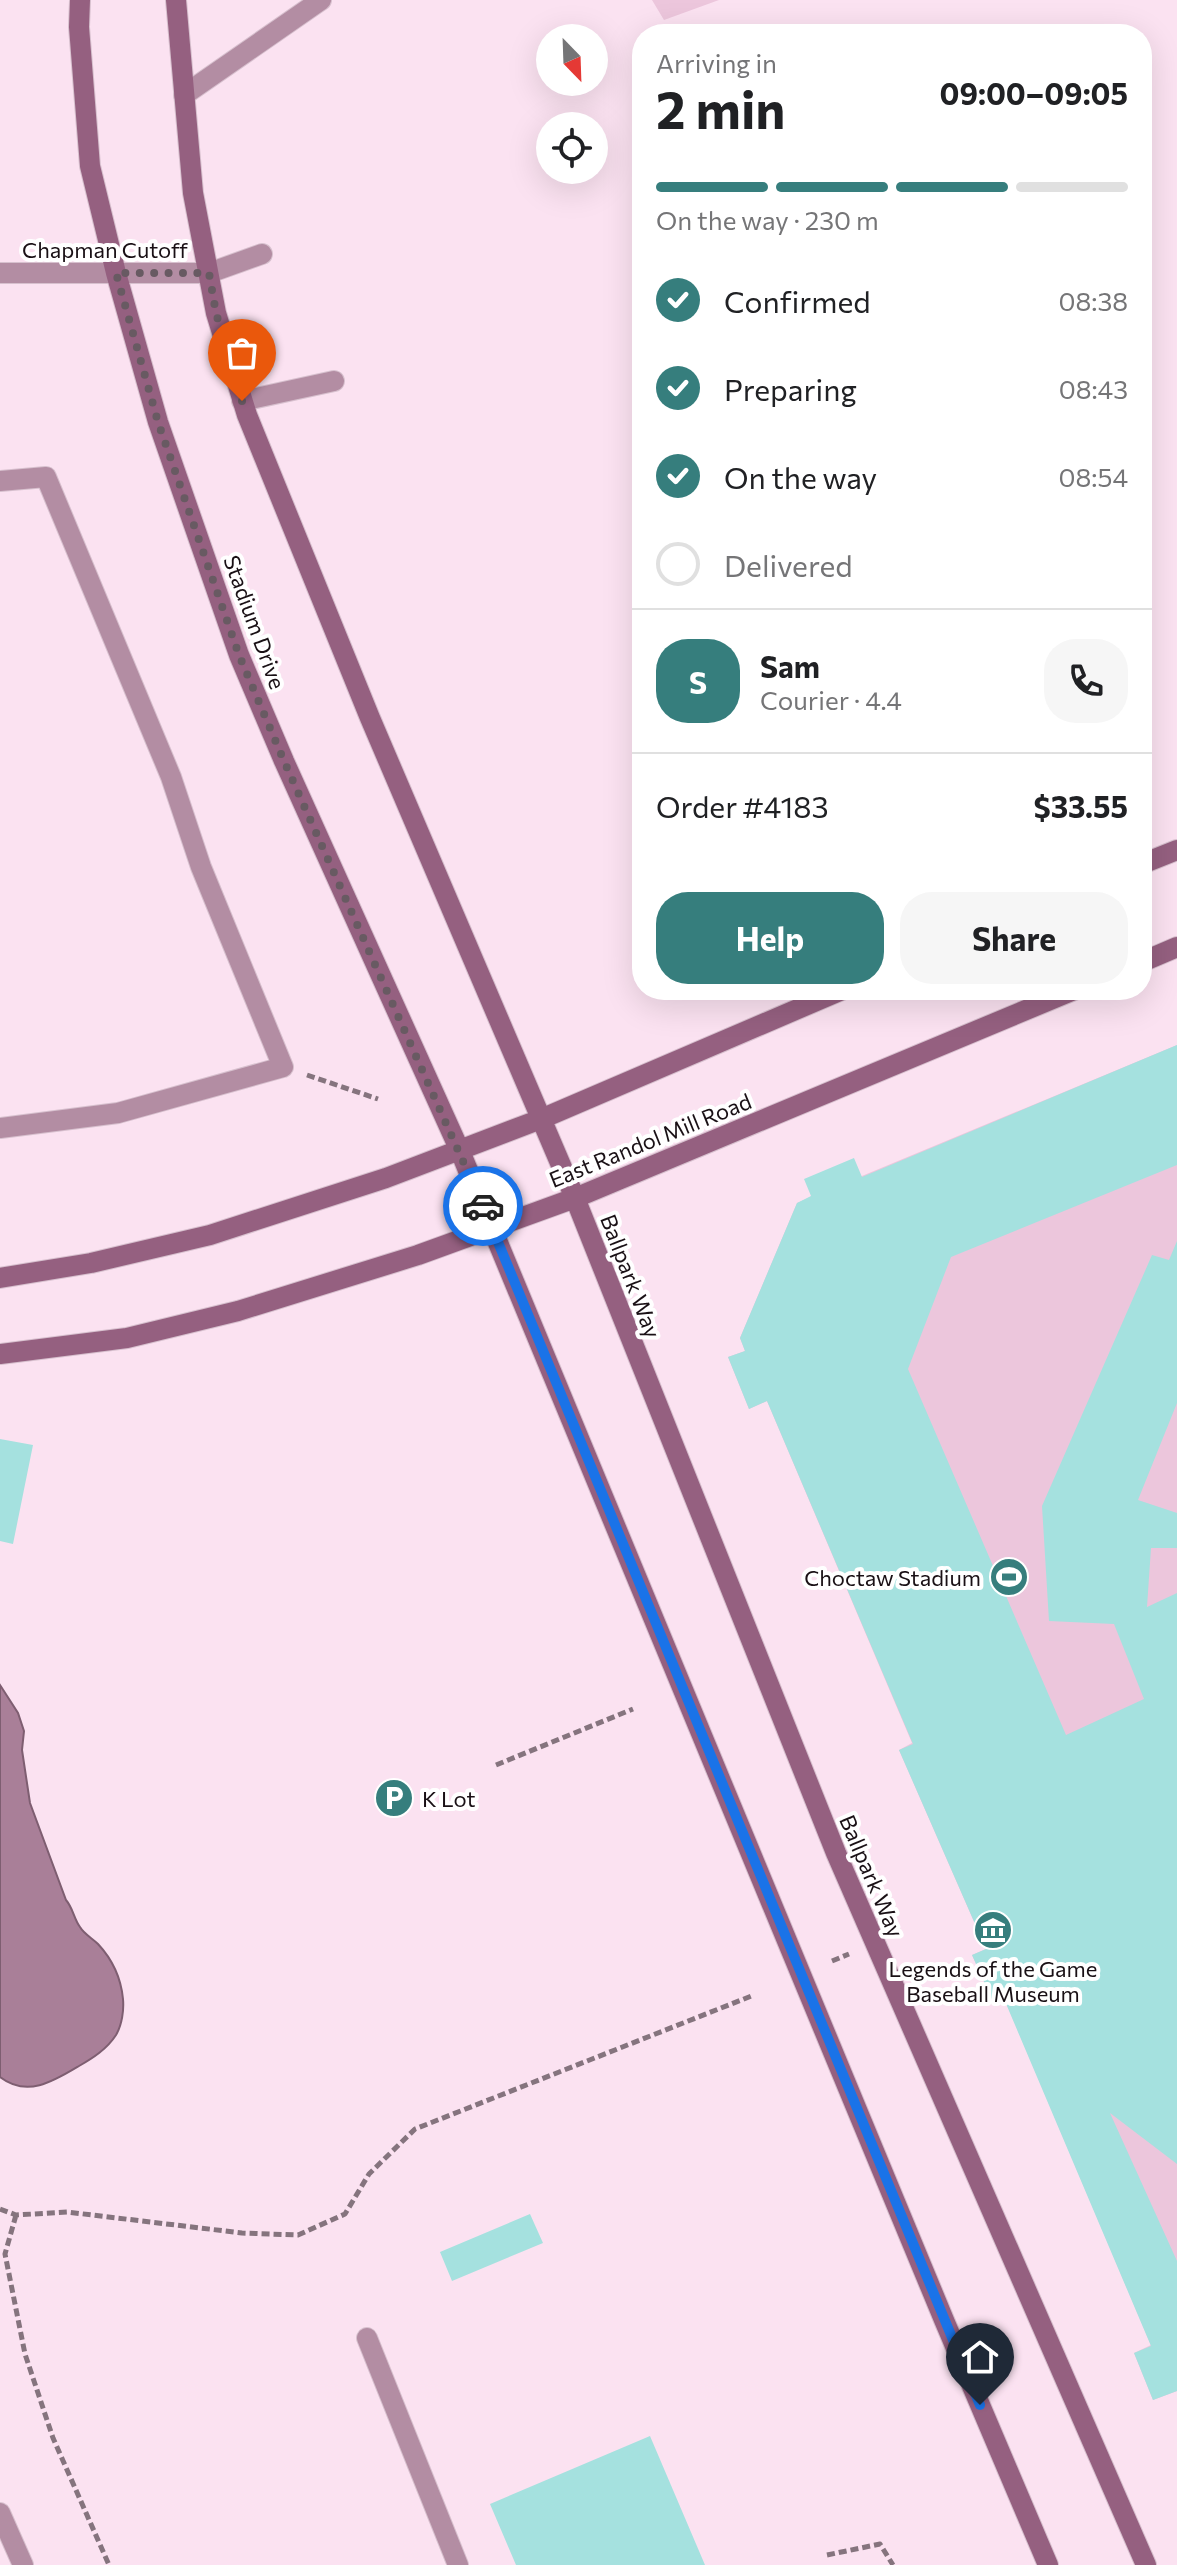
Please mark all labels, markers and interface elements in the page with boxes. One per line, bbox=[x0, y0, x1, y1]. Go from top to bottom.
north arrow bbox=[536, 24, 608, 96]
map controls bbox=[536, 24, 608, 184]
text: Arriving in bbox=[656, 47, 777, 78]
text: 09:00–09:05 bbox=[940, 74, 1128, 111]
text: 2 min bbox=[656, 76, 785, 140]
button: locate bbox=[536, 112, 608, 184]
text: On the way · 230 m bbox=[656, 204, 879, 235]
street label: Chapman Cutoff bbox=[22, 236, 188, 263]
icon: check bbox=[656, 278, 700, 322]
text: Confirmed bbox=[724, 282, 871, 319]
text: 08:38 bbox=[1059, 285, 1128, 316]
pin bbox=[208, 319, 276, 401]
icon: bag bbox=[220, 331, 264, 375]
icon: check bbox=[656, 366, 700, 410]
text: Preparing bbox=[724, 370, 857, 407]
text: 08:43 bbox=[1059, 373, 1128, 404]
icon: check bbox=[656, 454, 700, 498]
text: On the way bbox=[724, 458, 877, 495]
text: 08:54 bbox=[1059, 461, 1128, 492]
text: Delivered bbox=[724, 546, 853, 583]
street label: Stadium Drive bbox=[218, 551, 292, 693]
button: phone bbox=[1044, 639, 1128, 723]
text: Sam bbox=[760, 647, 820, 684]
text: S bbox=[689, 663, 707, 700]
text: Courier · 4.4 bbox=[760, 684, 902, 715]
text: Order #4183 bbox=[656, 787, 829, 824]
text: $33.55 bbox=[1033, 787, 1128, 824]
button: Help bbox=[656, 892, 884, 984]
button: Share bbox=[900, 892, 1128, 984]
street label: East Randol Mill Road bbox=[545, 1087, 755, 1193]
courier bbox=[443, 1166, 523, 1246]
icon: car bbox=[461, 1184, 505, 1228]
street label: Ballpark Way bbox=[595, 1210, 667, 1342]
sports icon: Choctaw Stadium bbox=[988, 1556, 1030, 1598]
place label: Choctaw Stadium bbox=[804, 1564, 981, 1591]
parking icon: K Lot bbox=[373, 1777, 415, 1819]
place label: K Lot bbox=[422, 1785, 476, 1812]
street label: Ballpark Way bbox=[834, 1811, 910, 1941]
museum icon: Legends of the Game Baseball Museum bbox=[972, 1909, 1014, 1951]
place label: Legends of the Game Baseball Museum bbox=[889, 1955, 1097, 2007]
pin bbox=[946, 2323, 1014, 2405]
icon: home bbox=[958, 2335, 1002, 2379]

